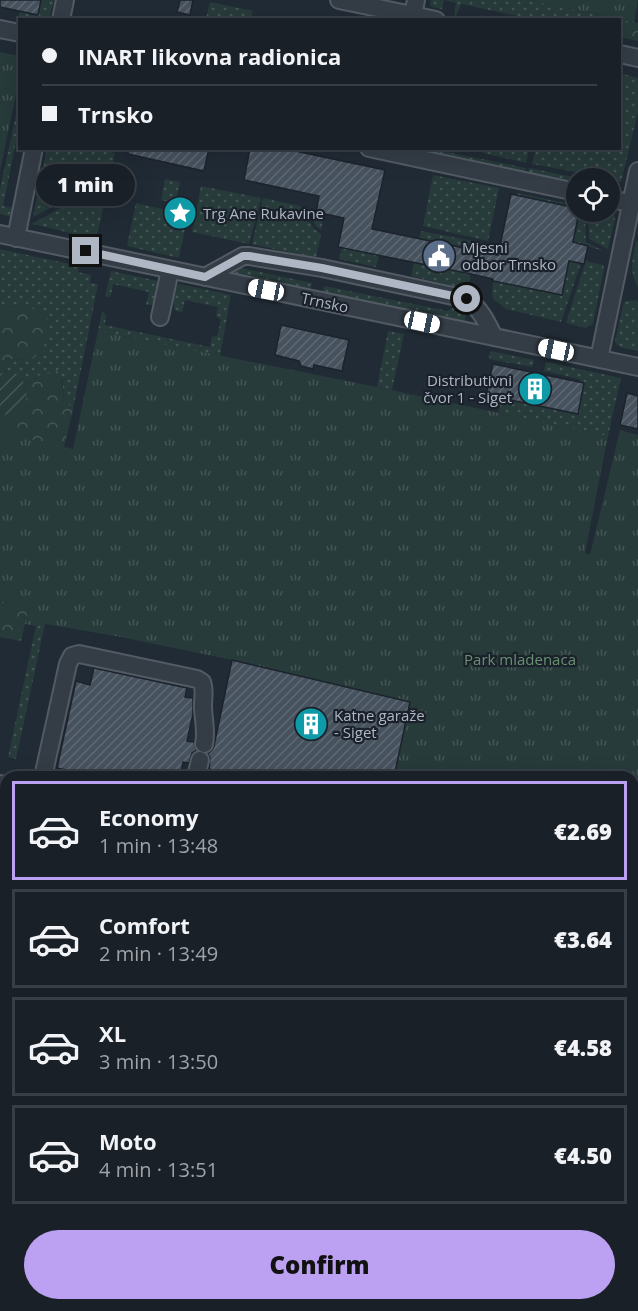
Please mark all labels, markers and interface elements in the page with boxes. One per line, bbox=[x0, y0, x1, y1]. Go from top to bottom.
text: INART likovna radionica bbox=[78, 41, 341, 71]
text: Trnsko bbox=[78, 99, 153, 129]
callout: 1 min bbox=[36, 164, 136, 206]
map controls bbox=[566, 168, 620, 222]
button: locate bbox=[566, 168, 620, 222]
text: 1 min bbox=[57, 171, 114, 198]
place icon: Trg Ane Rukavine bbox=[162, 195, 198, 231]
place label: Trg Ane Rukavine bbox=[203, 203, 324, 223]
route end bbox=[72, 237, 99, 264]
place label: Mjesni odbor Trnsko bbox=[462, 237, 556, 274]
public building icon: Mjesni odbor Trnsko bbox=[421, 238, 457, 274]
car bbox=[247, 278, 285, 302]
route start bbox=[453, 285, 480, 312]
street label: Trnsko bbox=[300, 287, 350, 317]
car bbox=[403, 309, 441, 335]
car bbox=[537, 337, 575, 363]
place label: Distributivni čvor 1 - Siget bbox=[423, 370, 512, 407]
building icon: Distributivni čvor 1 - Siget bbox=[517, 371, 553, 407]
park label: Park mladenaca bbox=[464, 649, 576, 669]
place label: Katne garaže - Siget bbox=[334, 705, 425, 742]
building icon: Katne garaže - Siget bbox=[293, 706, 329, 742]
text: Economy bbox=[99, 802, 198, 832]
icon: car bbox=[27, 804, 81, 858]
text: €2.69 bbox=[554, 816, 612, 846]
text: 1 min · 13:48 bbox=[99, 832, 218, 859]
text: Comfort bbox=[99, 910, 190, 940]
icon: car bbox=[27, 912, 81, 966]
text: €3.64 bbox=[554, 924, 612, 954]
text: 2 min · 13:49 bbox=[99, 940, 218, 967]
text: XL bbox=[99, 1018, 126, 1048]
icon: car bbox=[27, 1020, 81, 1074]
text: €4.58 bbox=[554, 1032, 612, 1062]
text: 3 min · 13:50 bbox=[99, 1048, 218, 1075]
text: Moto bbox=[99, 1126, 157, 1156]
icon: car bbox=[27, 1128, 81, 1182]
text: €4.50 bbox=[554, 1140, 612, 1170]
text: 4 min · 13:51 bbox=[99, 1156, 218, 1183]
button: Confirm bbox=[24, 1230, 615, 1299]

